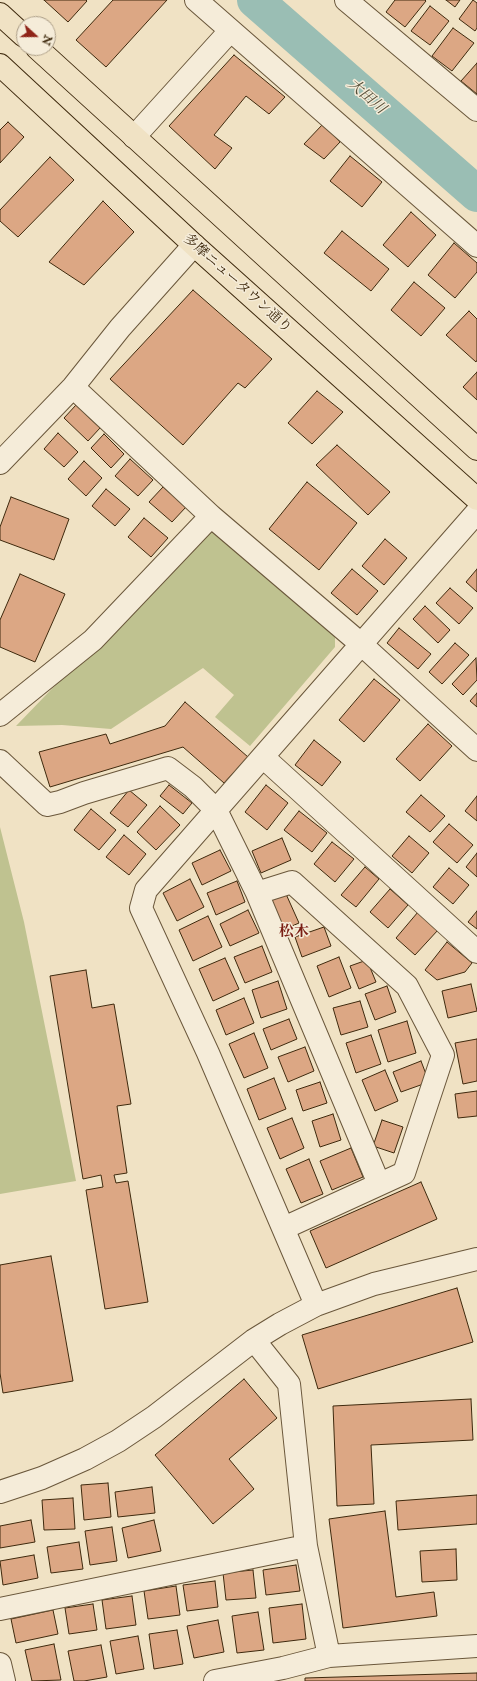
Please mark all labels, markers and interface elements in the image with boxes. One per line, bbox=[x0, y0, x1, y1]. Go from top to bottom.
north arrow bbox=[16, 16, 56, 56]
text: N bbox=[39, 33, 55, 47]
water label: 大田川 bbox=[343, 75, 389, 119]
street label: 多摩ニュータウン通り bbox=[179, 231, 295, 337]
district label: 松木 bbox=[279, 924, 309, 942]

